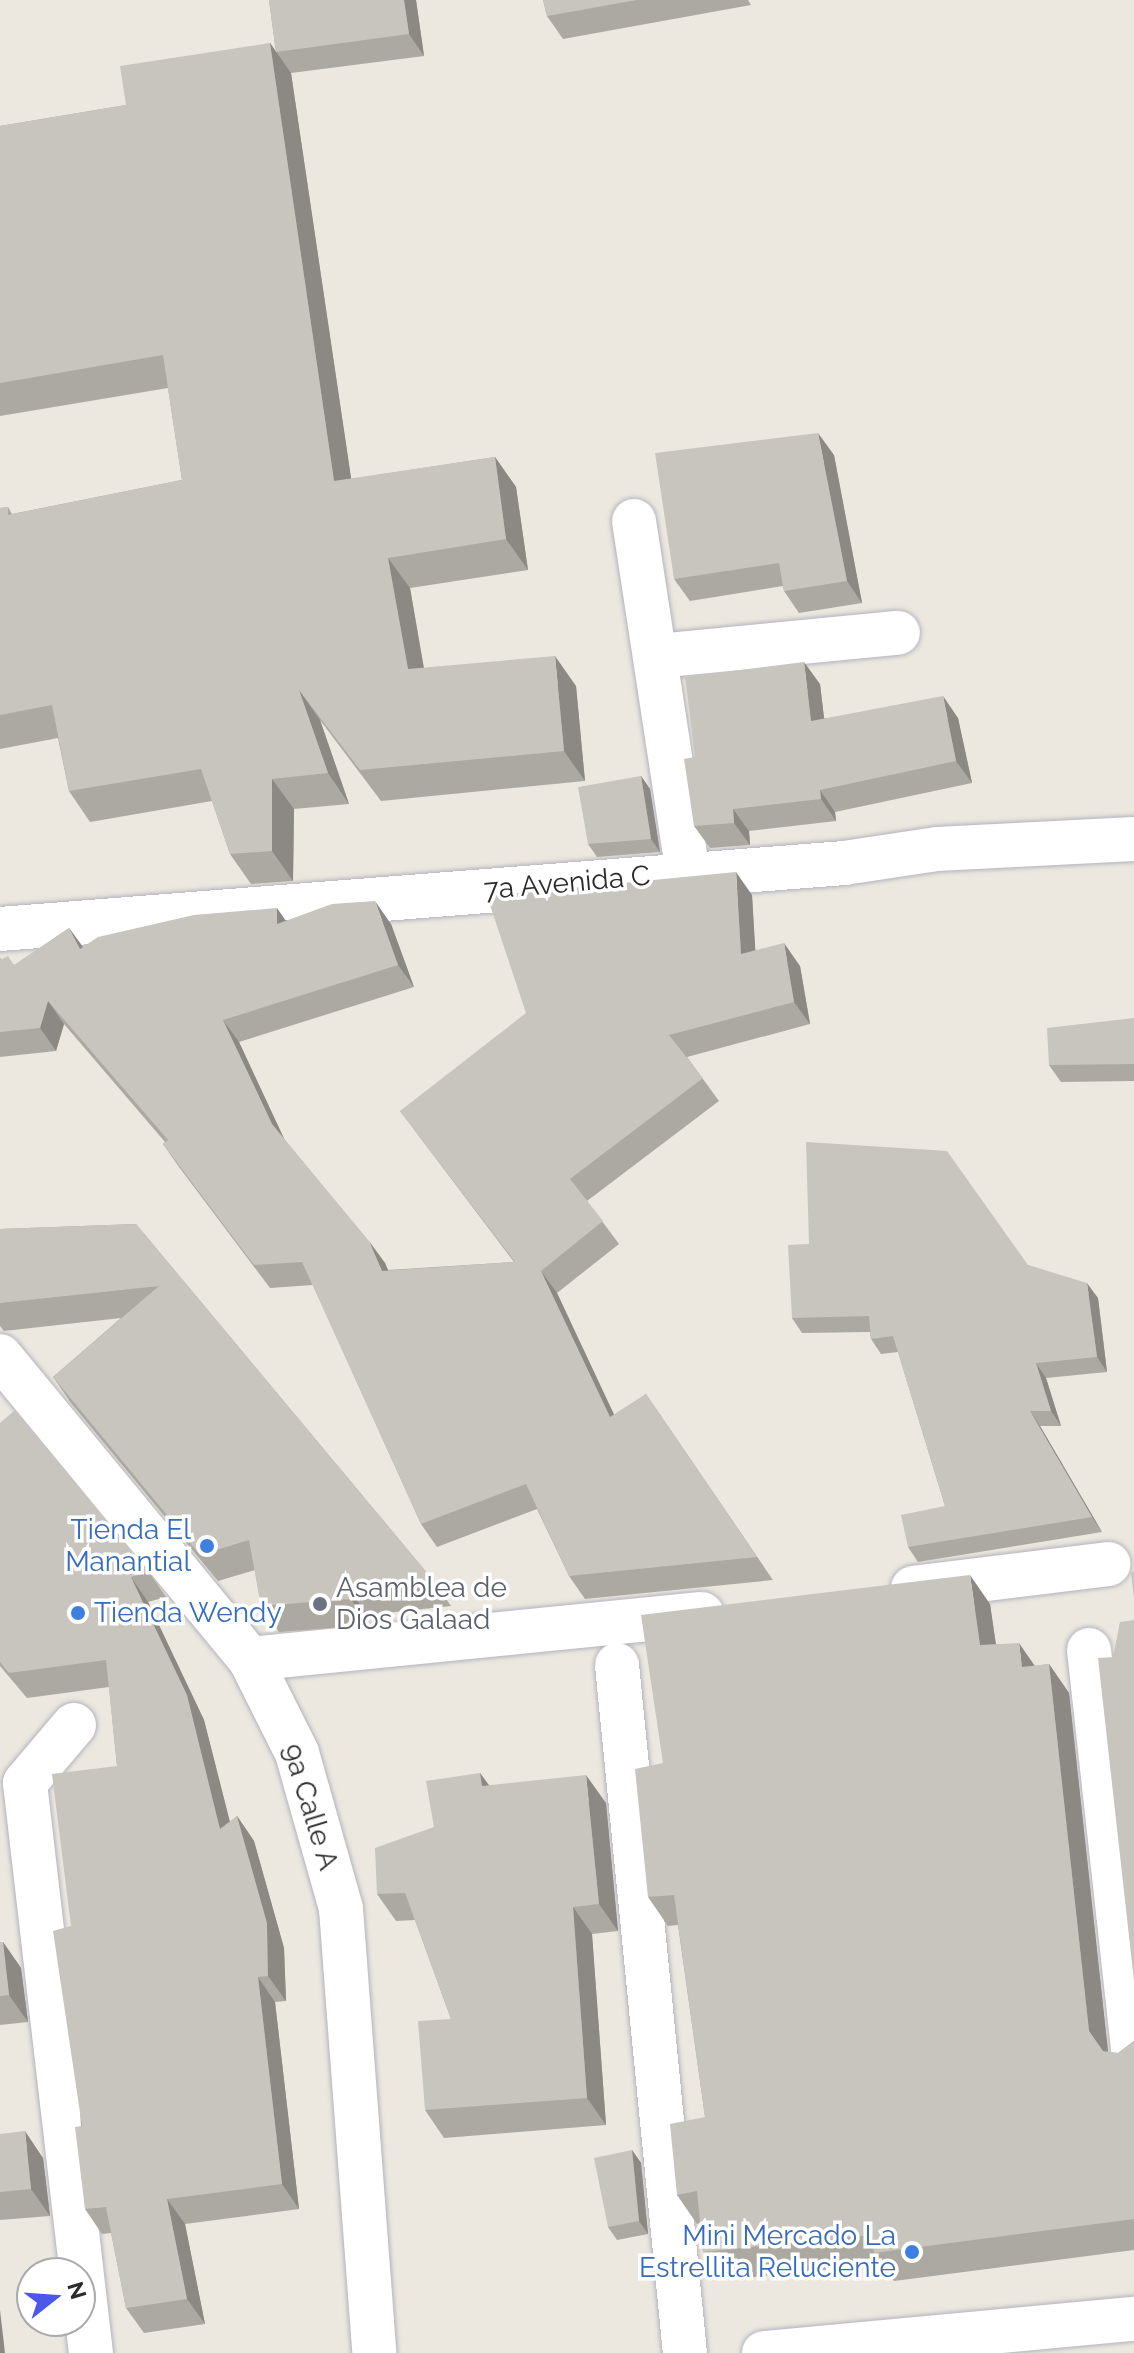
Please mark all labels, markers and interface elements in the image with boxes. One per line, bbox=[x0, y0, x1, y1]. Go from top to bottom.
street label: 7a Avenida C bbox=[482, 859, 652, 907]
place label: Tienda El Manantial bbox=[65, 1513, 191, 1579]
marker: Tienda El Manantial bbox=[198, 1537, 216, 1555]
place label: Asamblea de Dios Galaad bbox=[336, 1571, 507, 1637]
marker: Asamblea de Dios Galaad bbox=[311, 1595, 329, 1613]
place label: Tienda Wendy bbox=[94, 1596, 283, 1630]
marker: Tienda Wendy bbox=[69, 1604, 87, 1622]
street label: 9a Calle A bbox=[275, 1739, 345, 1875]
place label: Mini Mercado La Estrellita Reluciente bbox=[639, 2219, 896, 2285]
marker: Mini Mercado La Estrellita Reluciente bbox=[903, 2243, 921, 2261]
north arrow bbox=[16, 2257, 96, 2337]
text: N bbox=[62, 2279, 92, 2302]

